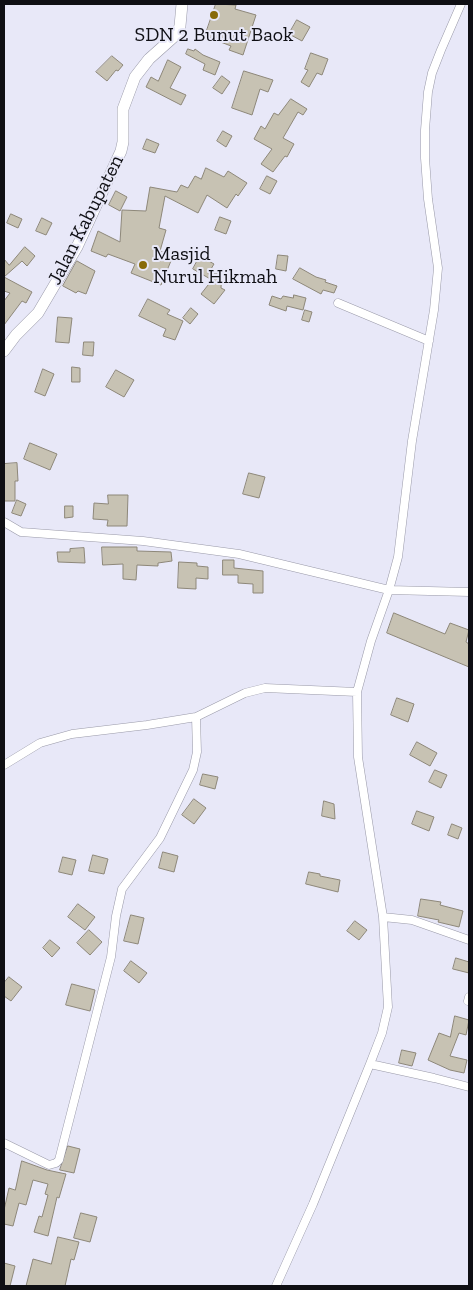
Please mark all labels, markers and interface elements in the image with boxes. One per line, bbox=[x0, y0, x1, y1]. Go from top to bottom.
marker: SDN 2 Bunut Baok bbox=[208, 9, 220, 21]
place label: SDN 2 Bunut Baok bbox=[135, 23, 293, 47]
street label: Jalan Kabupaten bbox=[43, 151, 129, 289]
place label: Masjid Nurul Hikmah bbox=[153, 242, 277, 289]
marker: Masjid Nurul Hikmah bbox=[137, 259, 149, 271]

